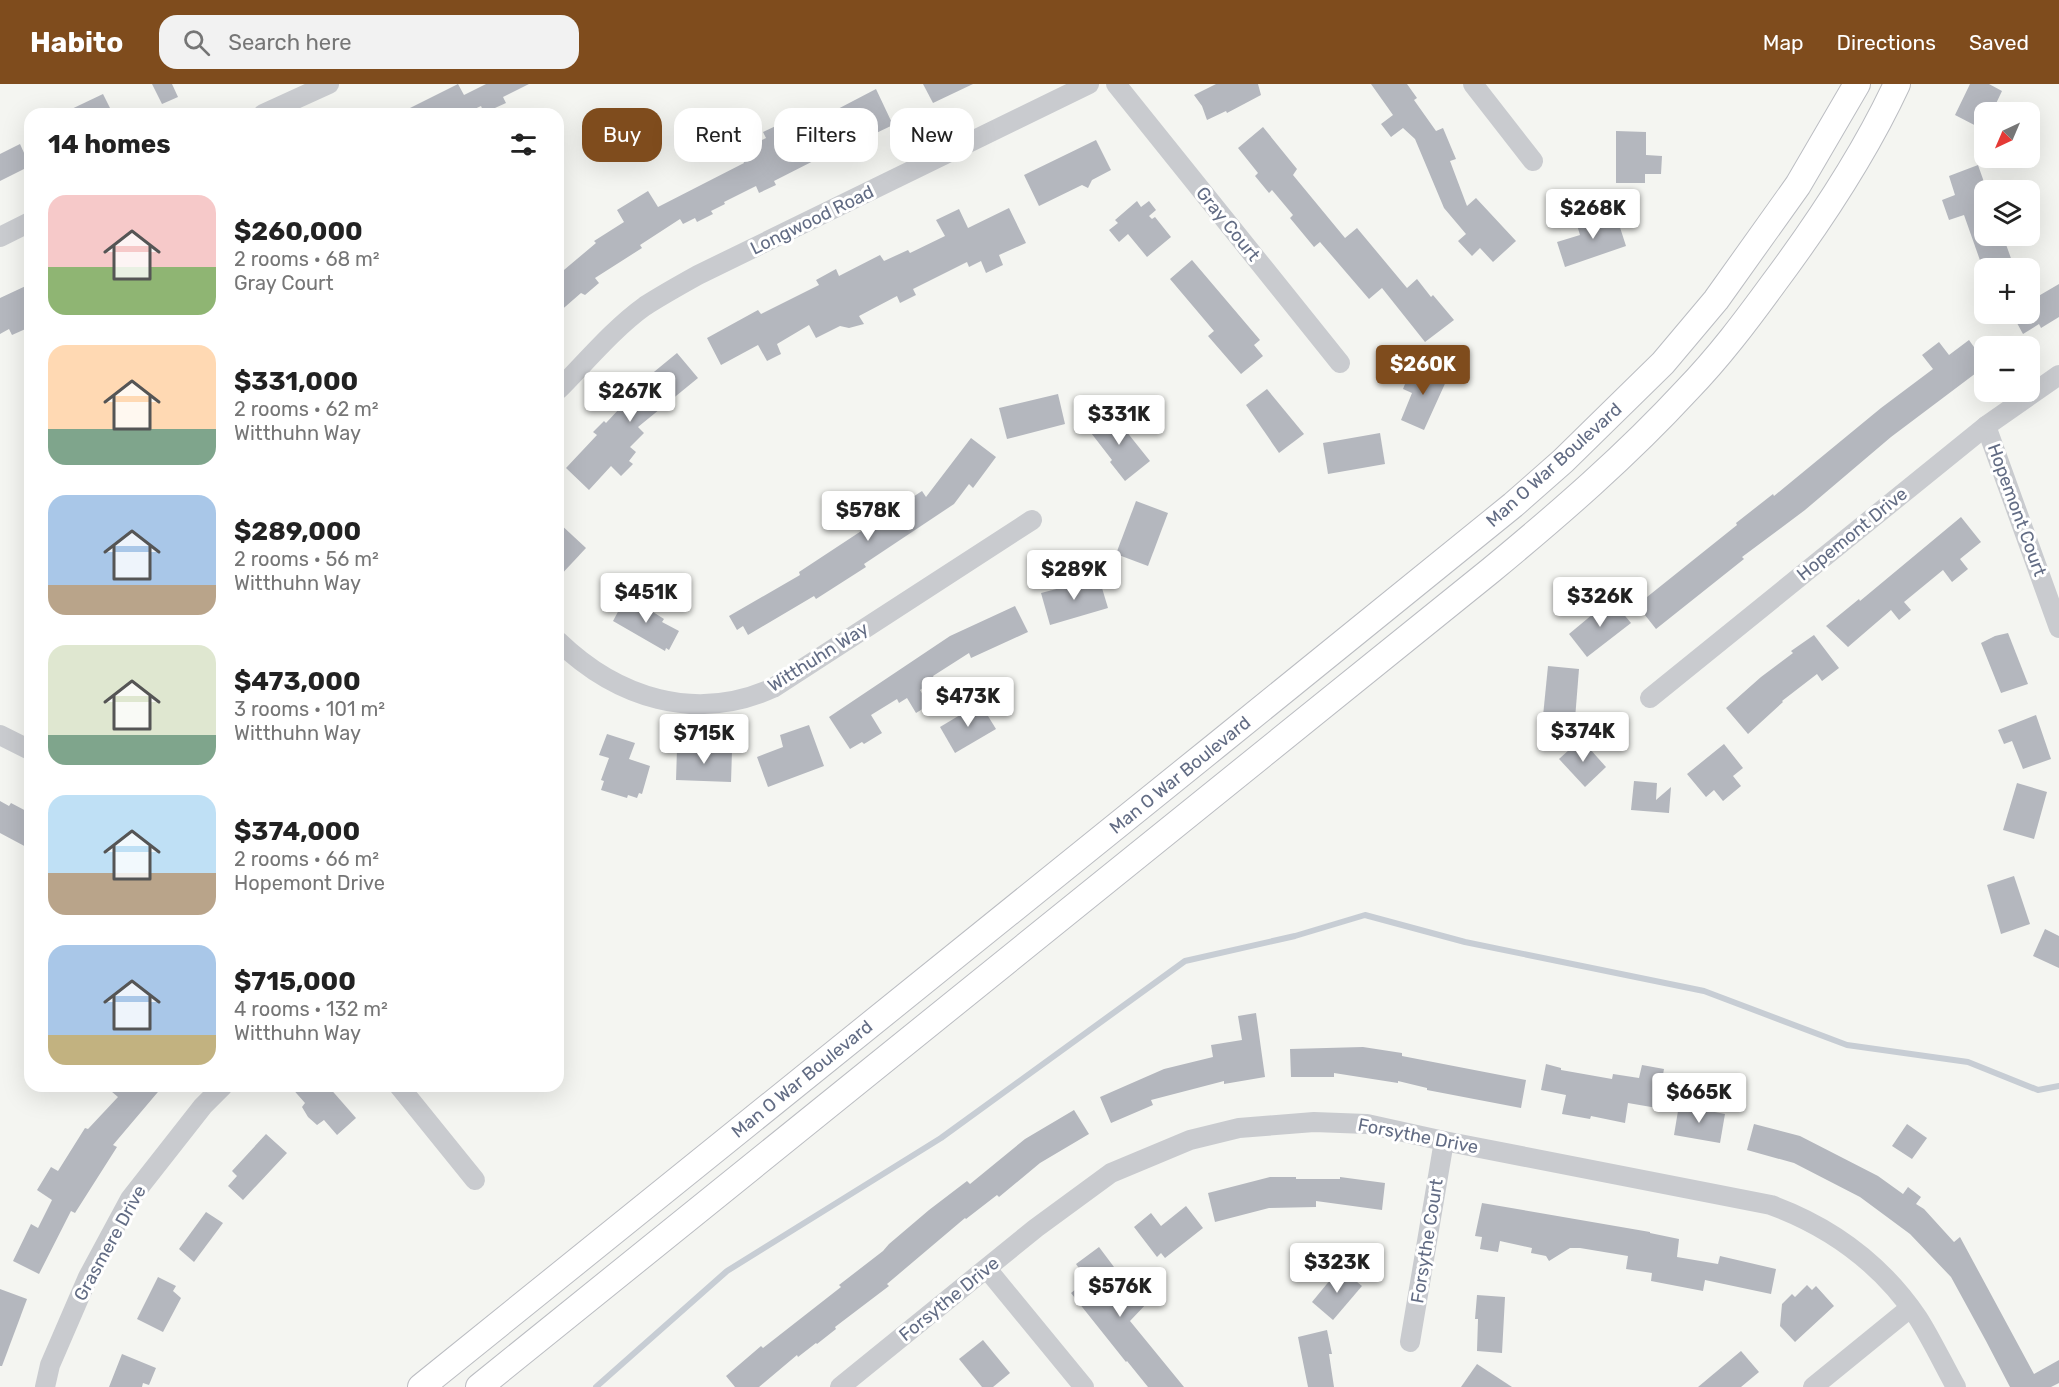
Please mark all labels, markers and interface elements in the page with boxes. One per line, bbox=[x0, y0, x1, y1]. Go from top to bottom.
search box bbox=[159, 15, 579, 69]
text: Habito bbox=[30, 26, 123, 59]
icon: search bbox=[180, 26, 213, 59]
text: Search here bbox=[228, 29, 352, 56]
text: Map bbox=[1763, 30, 1804, 55]
text: Directions bbox=[1837, 30, 1936, 55]
text: Saved bbox=[1969, 30, 2029, 55]
north arrow bbox=[1974, 102, 2040, 168]
map controls bbox=[1974, 102, 2040, 402]
chip: Buy bbox=[582, 108, 662, 162]
chip: Rent bbox=[674, 108, 762, 162]
chip: Filters bbox=[774, 108, 878, 162]
chip: New bbox=[890, 108, 974, 162]
icon: filters bbox=[507, 128, 540, 161]
text: 14 homes bbox=[48, 129, 171, 160]
button: layers bbox=[1974, 180, 2040, 246]
street label: Longwood Road bbox=[747, 181, 877, 259]
street label: Gray Court bbox=[1191, 182, 1265, 266]
pin: $268K bbox=[1551, 189, 1635, 240]
text: $268K bbox=[1560, 196, 1626, 220]
text: $260,000 bbox=[234, 216, 363, 247]
icon: home bbox=[96, 219, 168, 291]
text: 2 rooms · 68 m² bbox=[234, 247, 380, 271]
button: + bbox=[1974, 258, 2040, 324]
text: Gray Court bbox=[234, 271, 334, 295]
button: − bbox=[1974, 336, 2040, 402]
pin: $260K bbox=[1381, 345, 1465, 396]
text: $260K bbox=[1390, 352, 1456, 376]
text: $331,000 bbox=[234, 366, 358, 397]
icon: home bbox=[96, 369, 168, 441]
pin: $267K bbox=[588, 372, 672, 423]
text: $267K bbox=[598, 379, 662, 403]
pin: $331K bbox=[1077, 395, 1161, 446]
text: 2 rooms · 62 m² bbox=[234, 397, 379, 421]
street label: Man O War Boulevard bbox=[1482, 398, 1626, 532]
text: $331K bbox=[1088, 402, 1150, 426]
text: Witthuhn Way bbox=[234, 421, 361, 445]
street label: Hopemont Court bbox=[1983, 441, 2051, 579]
street label: Hopemont Drive bbox=[1792, 483, 1912, 585]
pin: $578K bbox=[826, 491, 910, 542]
text: $578K bbox=[836, 498, 900, 522]
text: $289,000 bbox=[234, 516, 361, 547]
icon: home bbox=[96, 519, 168, 591]
text: 2 rooms · 56 m² bbox=[234, 547, 379, 571]
pin: $289K bbox=[1032, 550, 1116, 601]
text: $289K bbox=[1041, 557, 1107, 581]
text: Witthuhn Way bbox=[234, 571, 361, 595]
pin: $451K bbox=[604, 573, 688, 624]
pin: $326K bbox=[1558, 577, 1642, 628]
text: $451K bbox=[615, 580, 678, 604]
text: $326K bbox=[1567, 584, 1633, 608]
street label: Witthuhn Way bbox=[764, 617, 872, 697]
text: $473,000 bbox=[234, 666, 361, 697]
icon: home bbox=[96, 669, 168, 741]
pin: $473K bbox=[926, 677, 1010, 728]
text: $473K bbox=[936, 684, 1000, 708]
text: 3 rooms · 101 m² bbox=[234, 697, 385, 721]
street label: Man O War Boulevard bbox=[1105, 711, 1255, 839]
pin: $374K bbox=[1541, 712, 1625, 763]
pin: $715K bbox=[662, 714, 746, 765]
text: $374K bbox=[1551, 719, 1615, 743]
text: Witthuhn Way bbox=[234, 721, 361, 745]
text: $715K bbox=[674, 721, 734, 745]
text: $374,000 bbox=[234, 816, 360, 847]
icon: home bbox=[96, 819, 168, 891]
text: 2 rooms · 66 m² bbox=[234, 847, 379, 871]
text: Hopemont Drive bbox=[234, 871, 385, 895]
text: $715,000 bbox=[234, 966, 356, 997]
icon: home bbox=[96, 969, 168, 1041]
text: 4 rooms · 132 m² bbox=[234, 997, 388, 1021]
street label: Man O War Boulevard bbox=[727, 1015, 877, 1143]
text: Witthuhn Way bbox=[234, 1021, 361, 1045]
pin: $665K bbox=[1657, 1073, 1741, 1124]
text: $665K bbox=[1666, 1080, 1732, 1104]
street label: Forsythe Drive bbox=[1356, 1114, 1480, 1158]
street label: Forsythe Court bbox=[1406, 1177, 1448, 1305]
street label: Grasmere Drive bbox=[69, 1181, 151, 1305]
pin: $323K bbox=[1295, 1243, 1379, 1294]
text: $323K bbox=[1304, 1250, 1370, 1274]
street label: Forsythe Drive bbox=[895, 1252, 1003, 1346]
pin: $576K bbox=[1078, 1267, 1162, 1318]
text: $576K bbox=[1088, 1274, 1152, 1298]

